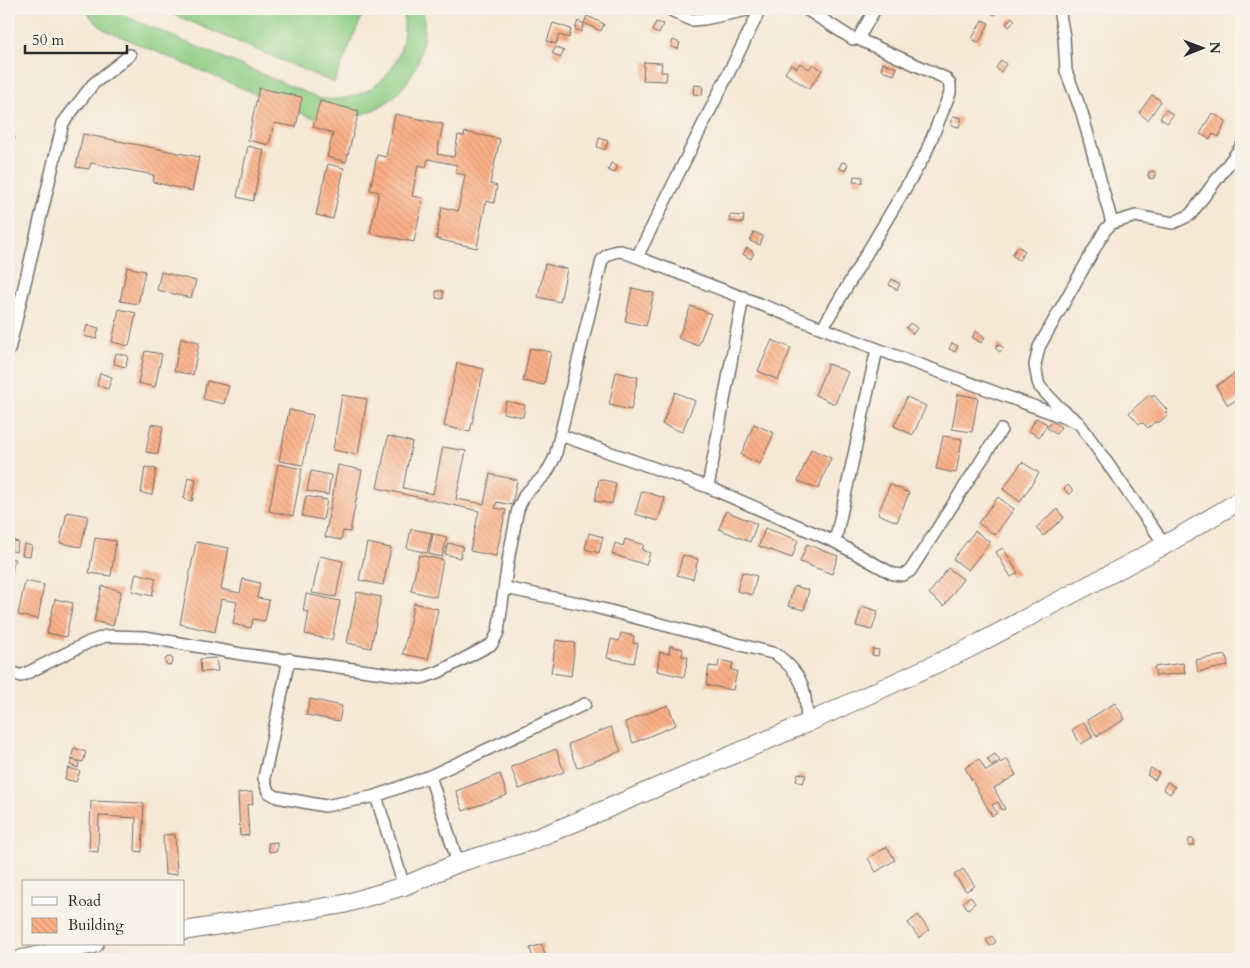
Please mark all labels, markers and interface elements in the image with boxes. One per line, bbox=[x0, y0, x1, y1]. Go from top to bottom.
scale bar bbox=[25, 22, 128, 54]
north arrow bbox=[1178, 22, 1228, 72]
text: 50 m bbox=[32, 30, 64, 50]
text: N bbox=[1205, 42, 1224, 54]
legend bbox=[22, 880, 185, 946]
text: Road bbox=[68, 891, 101, 911]
text: Building bbox=[68, 915, 124, 935]

